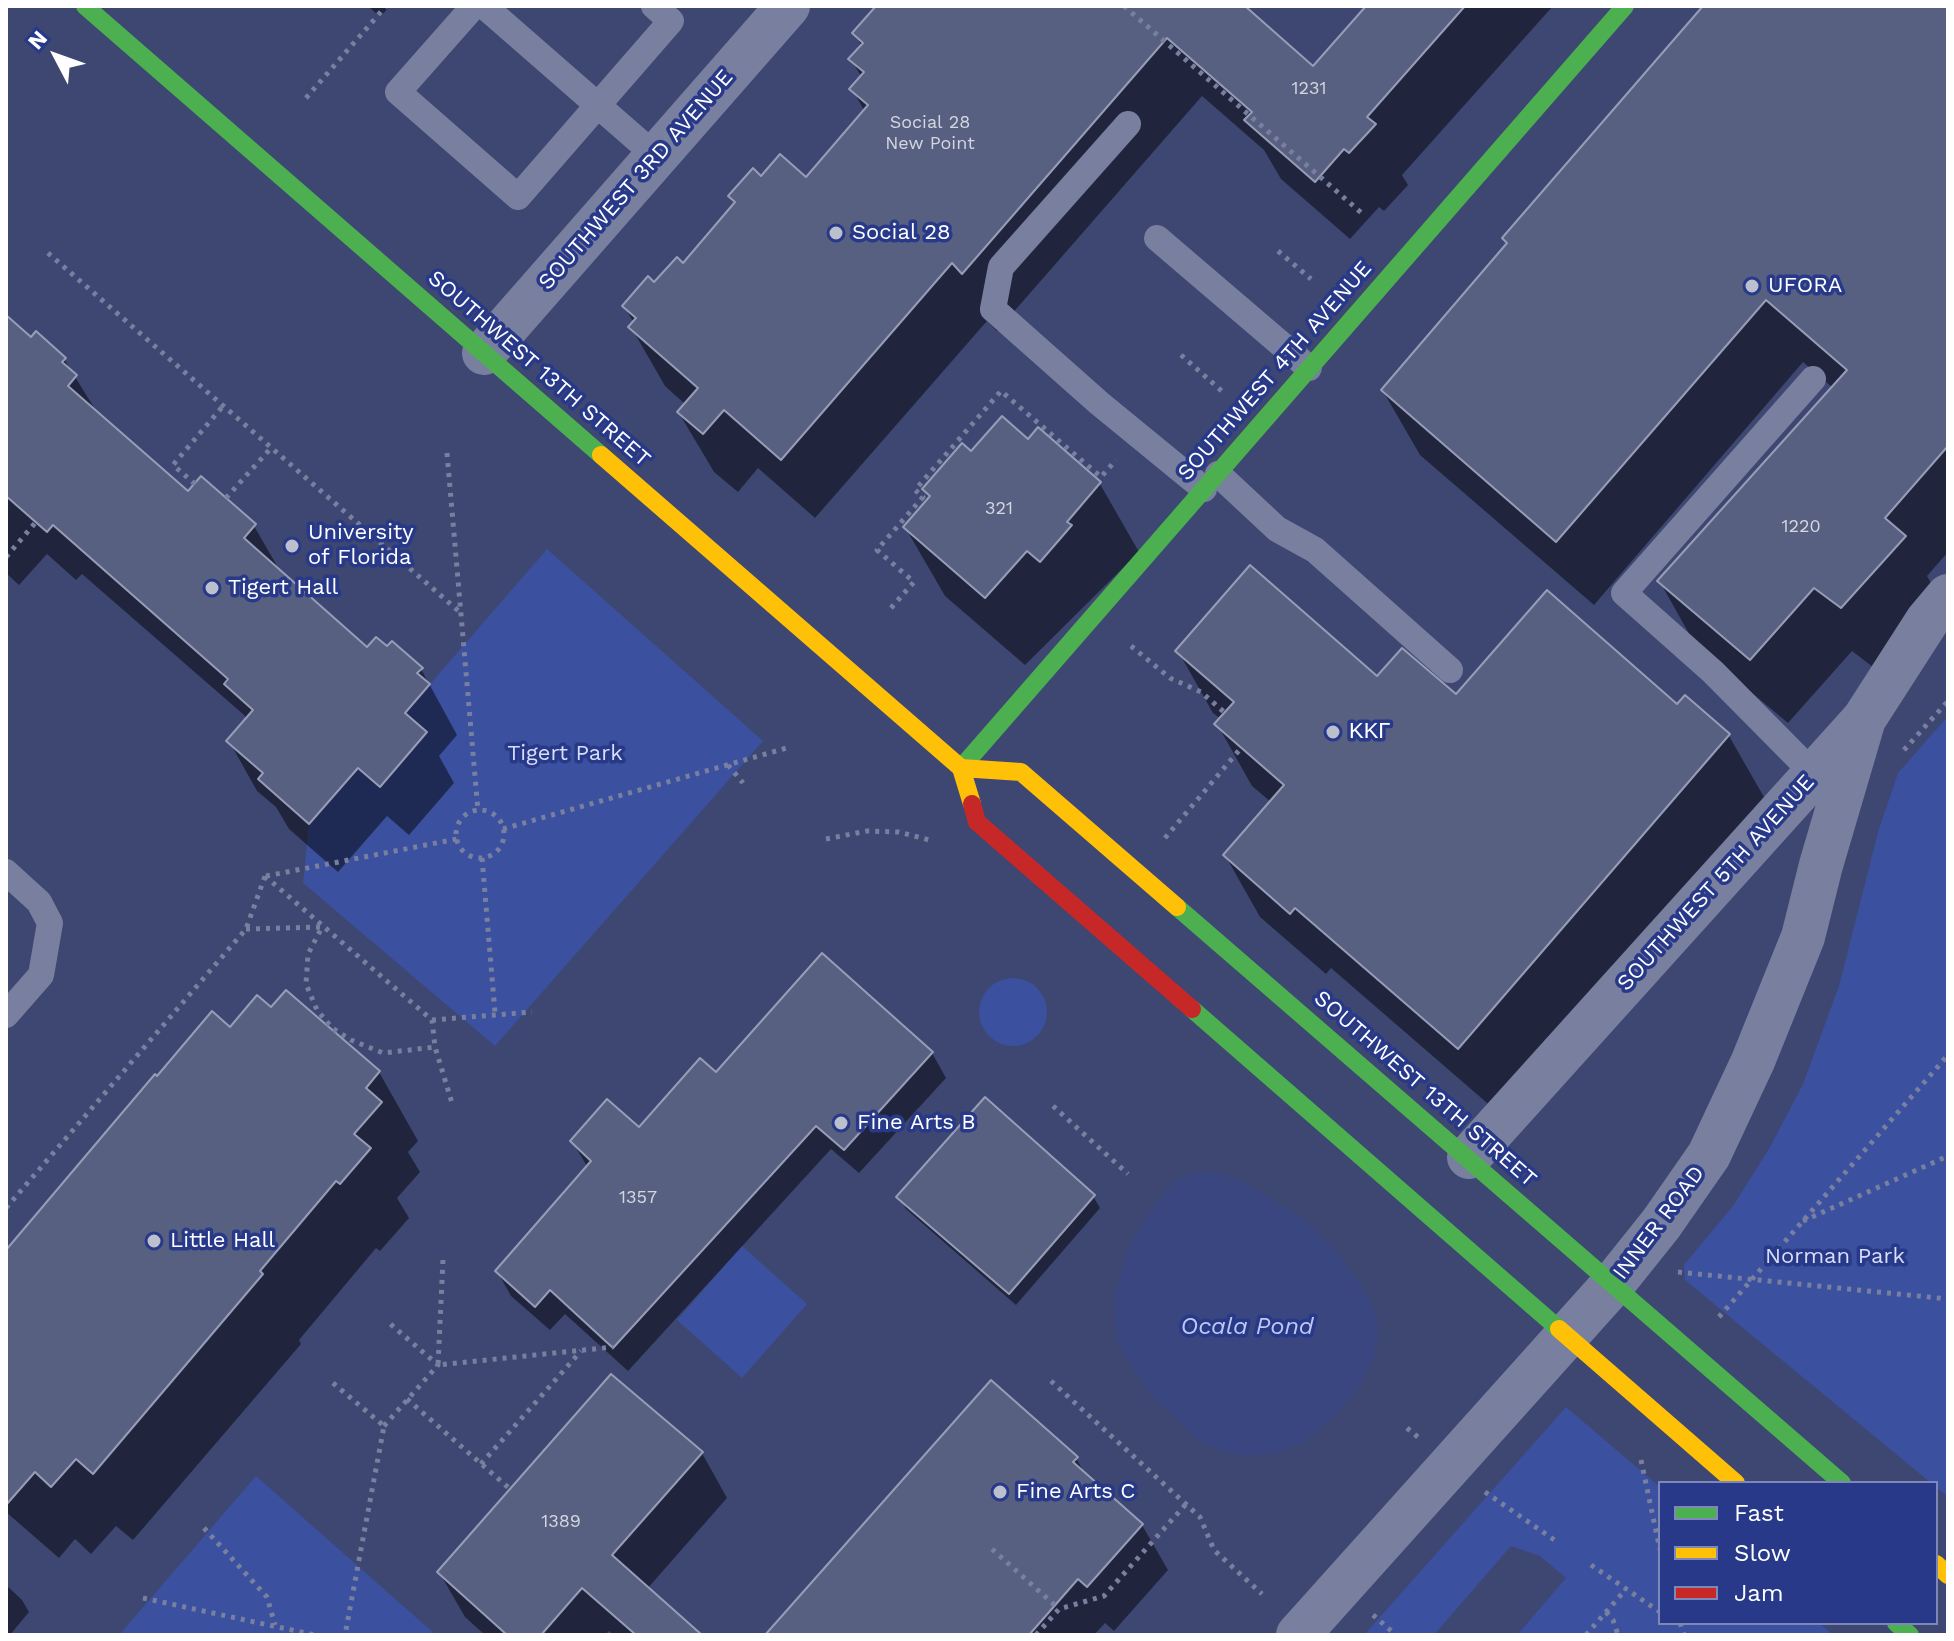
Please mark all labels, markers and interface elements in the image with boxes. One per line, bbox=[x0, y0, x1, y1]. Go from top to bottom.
north arrow bbox=[16, 16, 96, 96]
text: N bbox=[23, 26, 52, 54]
street label: SOUTHWEST 3RD AVENUE bbox=[533, 65, 739, 295]
house number: 1231 bbox=[1291, 78, 1327, 100]
house number: Social 28 New Point bbox=[885, 112, 975, 154]
place label: Social 28 bbox=[852, 220, 951, 246]
marker: Social 28 bbox=[827, 224, 845, 242]
street label: SOUTHWEST 4TH AVENUE bbox=[1172, 256, 1378, 486]
street label: SOUTHWEST 13TH STREET bbox=[422, 265, 656, 473]
place label: UFORA bbox=[1768, 273, 1842, 299]
marker: UFORA bbox=[1743, 277, 1761, 295]
house number: 321 bbox=[985, 498, 1013, 520]
house number: 1220 bbox=[1781, 516, 1821, 538]
place label: University of Florida bbox=[308, 520, 414, 572]
marker: University of Florida bbox=[283, 537, 301, 555]
place label: Tigert Hall bbox=[228, 575, 338, 601]
marker: Tigert Hall bbox=[203, 579, 221, 597]
place label: ΚΚΓ bbox=[1349, 719, 1390, 745]
marker: ΚΚΓ bbox=[1324, 723, 1342, 741]
park label: Tigert Park bbox=[507, 741, 623, 767]
street label: SOUTHWEST 5TH AVENUE bbox=[1612, 769, 1820, 997]
street label: SOUTHWEST 13TH STREET bbox=[1308, 985, 1542, 1193]
place label: Fine Arts B bbox=[857, 1110, 976, 1136]
marker: Fine Arts B bbox=[832, 1114, 850, 1132]
street label: INNER ROAD bbox=[1608, 1161, 1710, 1285]
house number: 1357 bbox=[619, 1187, 657, 1209]
place label: Little Hall bbox=[170, 1228, 275, 1254]
marker: Little Hall bbox=[145, 1232, 163, 1250]
park label: Norman Park bbox=[1765, 1244, 1905, 1270]
water label: Ocala Pond bbox=[1180, 1313, 1314, 1341]
place label: Fine Arts C bbox=[1016, 1479, 1135, 1505]
legend bbox=[1658, 1481, 1938, 1625]
marker: Fine Arts C bbox=[991, 1483, 1009, 1501]
text: Fast bbox=[1734, 1499, 1784, 1527]
house number: 1389 bbox=[541, 1511, 581, 1533]
text: Slow bbox=[1734, 1539, 1791, 1567]
text: Jam bbox=[1734, 1579, 1784, 1607]

